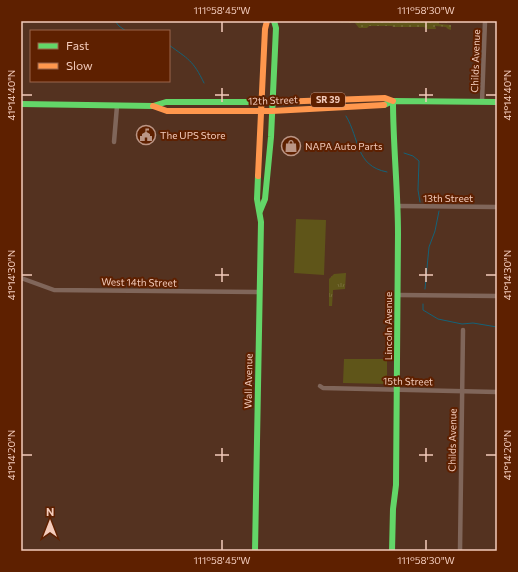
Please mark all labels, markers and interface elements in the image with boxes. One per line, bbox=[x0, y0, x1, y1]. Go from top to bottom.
text: 111°58'45"W bbox=[193, 4, 251, 16]
text: 111°58'30"W bbox=[397, 4, 455, 16]
street label: Childs Avenue bbox=[468, 29, 482, 93]
legend bbox=[30, 30, 170, 82]
text: Fast bbox=[66, 38, 89, 52]
text: Slow bbox=[66, 58, 93, 72]
text: 41°14'40"N bbox=[5, 70, 17, 120]
text: 41°14'40"N bbox=[501, 70, 513, 120]
street label: 12th Street bbox=[248, 93, 298, 107]
road number: SR 39 bbox=[311, 93, 345, 107]
public building icon: The UPS Store bbox=[135, 124, 157, 146]
place label: The UPS Store bbox=[160, 129, 226, 141]
shop icon: NAPA Auto Parts bbox=[280, 135, 302, 157]
place label: NAPA Auto Parts bbox=[305, 140, 383, 152]
street label: 13th Street bbox=[423, 192, 473, 204]
text: 41°14'30"N bbox=[5, 250, 17, 300]
text: 41°14'30"N bbox=[501, 250, 513, 300]
street label: West 14th Street bbox=[101, 275, 177, 289]
street label: Lincoln Avenue bbox=[382, 292, 394, 360]
street label: Wall Avenue bbox=[242, 353, 254, 409]
street label: 15th Street bbox=[383, 375, 433, 387]
street label: Childs Avenue bbox=[445, 408, 459, 472]
text: 41°14'20"N bbox=[5, 430, 17, 480]
text: 41°14'20"N bbox=[501, 430, 513, 480]
north arrow bbox=[30, 502, 70, 542]
text: N bbox=[46, 505, 54, 518]
text: 111°58'45"W bbox=[193, 554, 251, 566]
text: 111°58'30"W bbox=[397, 554, 455, 566]

